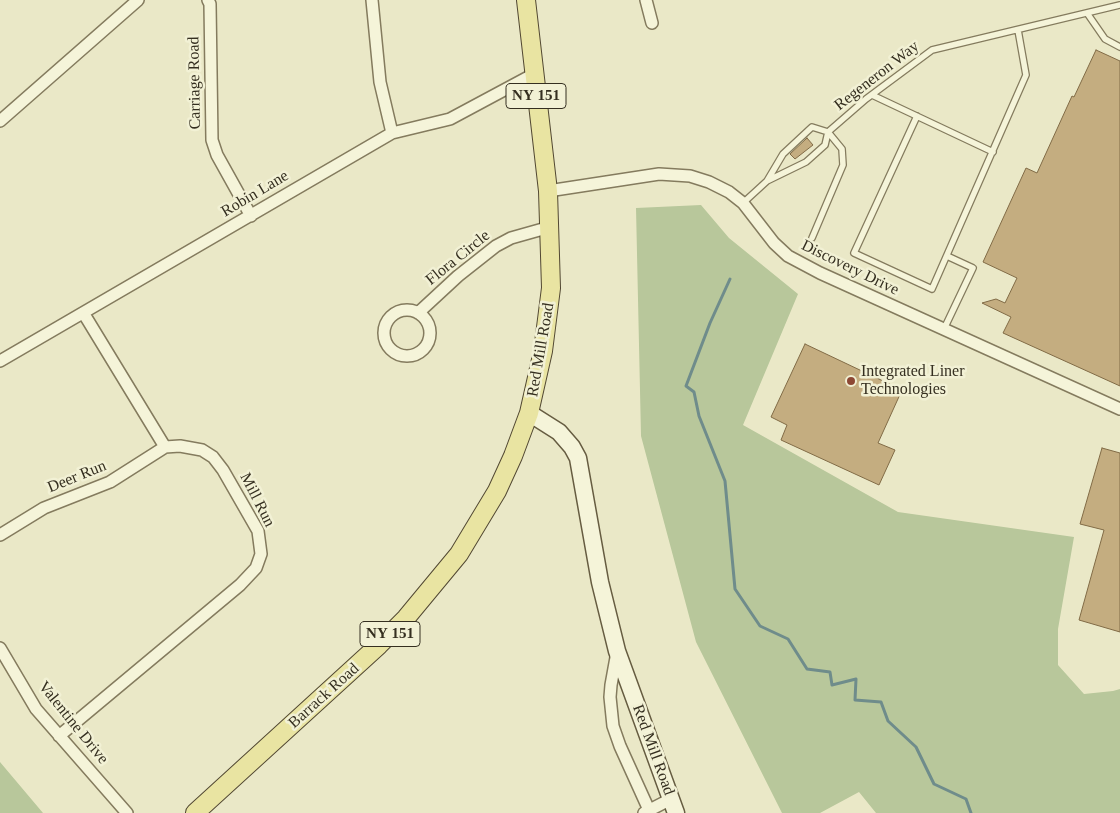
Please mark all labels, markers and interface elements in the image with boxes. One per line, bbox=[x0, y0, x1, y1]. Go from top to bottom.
street label: Carriage Road bbox=[185, 36, 205, 130]
street label: Regeneron Way bbox=[831, 37, 923, 115]
road number: NY 151 bbox=[506, 84, 566, 108]
street label: Robin Lane bbox=[218, 166, 292, 222]
street label: Flora Circle bbox=[422, 226, 494, 290]
street label: Discovery Drive bbox=[798, 236, 902, 300]
street label: Red Mill Road bbox=[523, 302, 559, 398]
place label: Integrated Liner Technologies bbox=[861, 362, 964, 400]
marker: Integrated Liner Technologies bbox=[845, 375, 857, 387]
street label: Deer Run bbox=[45, 457, 109, 497]
street label: Mill Run bbox=[235, 470, 279, 530]
road number: NY 151 bbox=[360, 622, 420, 646]
street label: Barrack Road bbox=[285, 659, 363, 733]
street label: Valentine Drive bbox=[34, 678, 112, 768]
street label: Red Mill Road bbox=[628, 702, 678, 798]

